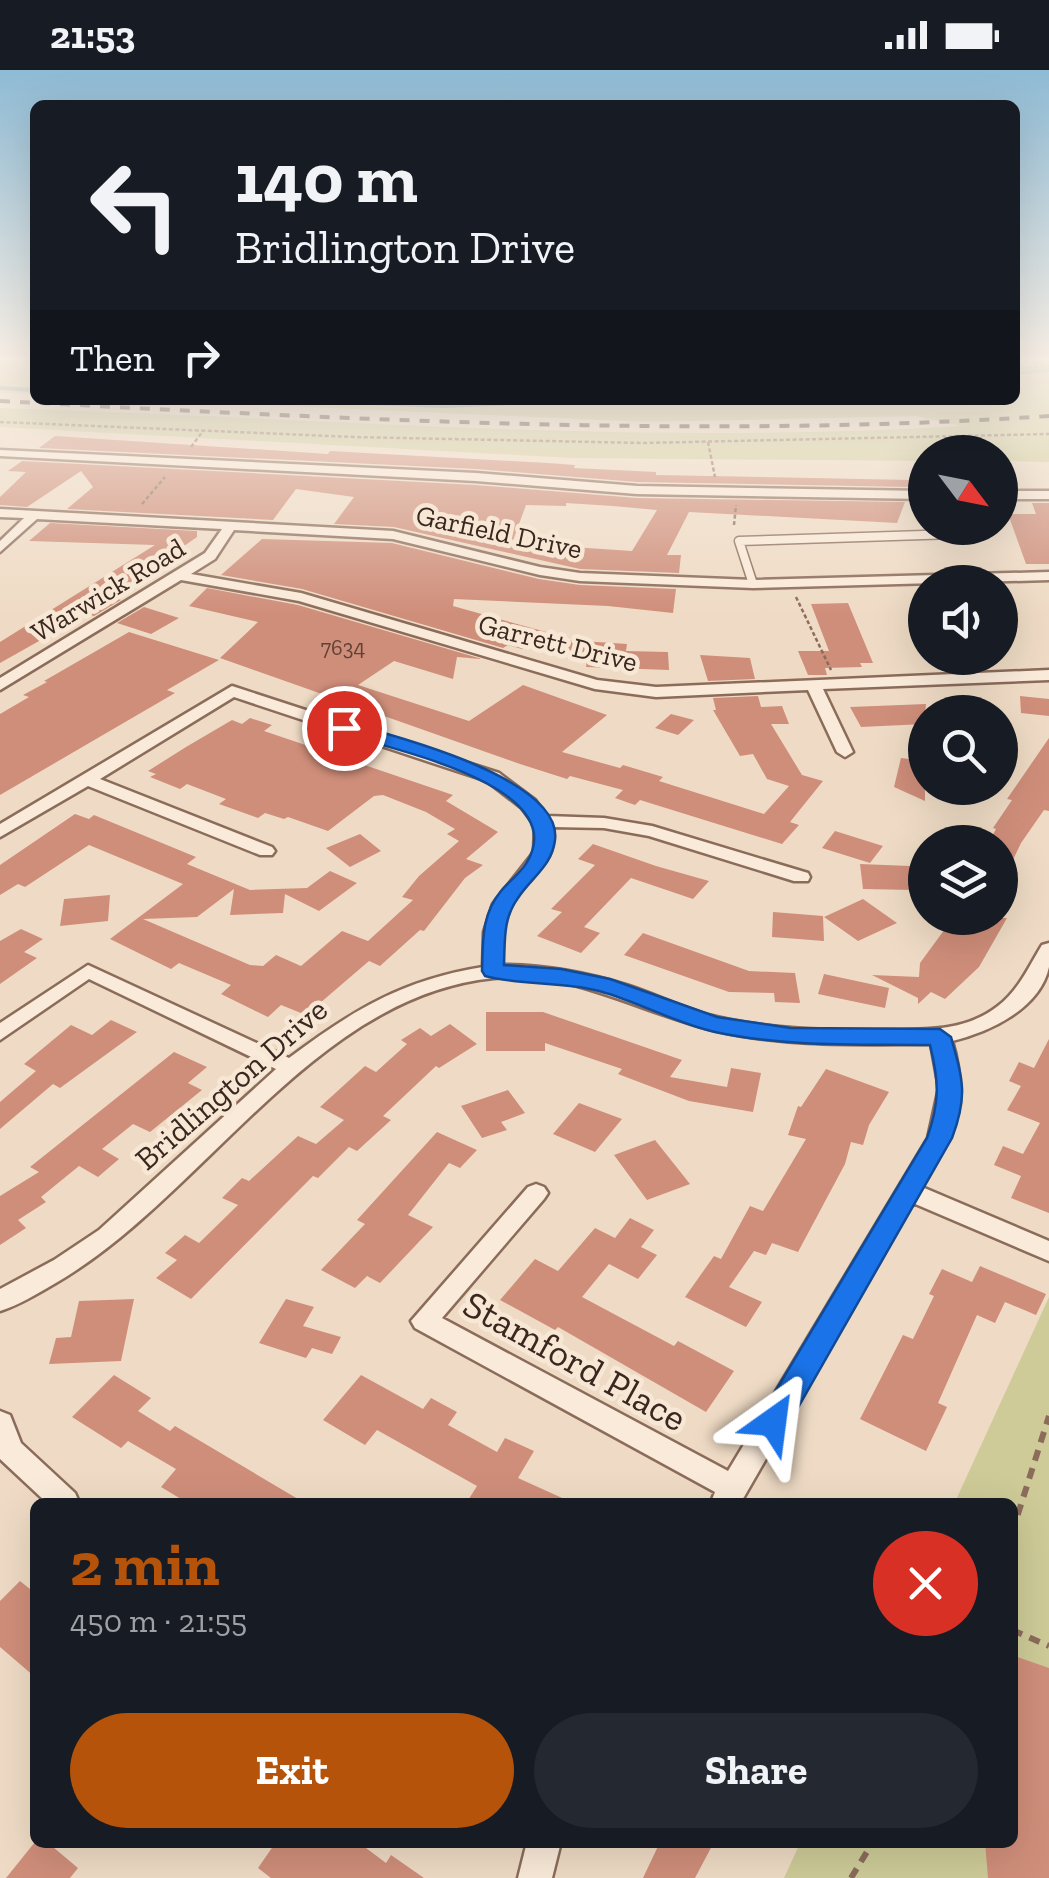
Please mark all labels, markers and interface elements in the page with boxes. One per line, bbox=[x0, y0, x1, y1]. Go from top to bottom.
text: 21:53 bbox=[50, 12, 135, 58]
text: 140 m bbox=[235, 136, 418, 220]
icon: left bbox=[70, 140, 200, 270]
text: Bridlington Drive bbox=[235, 221, 575, 275]
icon: right bbox=[174, 330, 229, 385]
text: Then bbox=[70, 335, 154, 381]
north arrow bbox=[908, 435, 1018, 545]
map controls bbox=[908, 435, 1018, 935]
street label: Garfield Drive bbox=[413, 498, 585, 566]
street label: Warwick Road bbox=[25, 531, 191, 649]
button: sound bbox=[908, 565, 1018, 675]
street label: Garrett Drive bbox=[475, 607, 641, 679]
house number: 7634 bbox=[321, 634, 365, 661]
pin bbox=[302, 686, 387, 771]
button: search bbox=[908, 695, 1018, 805]
icon: arrive bbox=[317, 701, 372, 756]
button: layers bbox=[908, 825, 1018, 935]
street label: Bridlington Drive bbox=[127, 990, 335, 1178]
street label: Stamford Place bbox=[455, 1281, 695, 1441]
position arrow bbox=[721, 1370, 825, 1474]
text: 2 min bbox=[70, 1528, 220, 1600]
button: close bbox=[873, 1531, 978, 1636]
text: 450 m · 21:55 bbox=[70, 1602, 247, 1640]
button: Exit bbox=[70, 1713, 514, 1828]
button: Share bbox=[534, 1713, 978, 1828]

